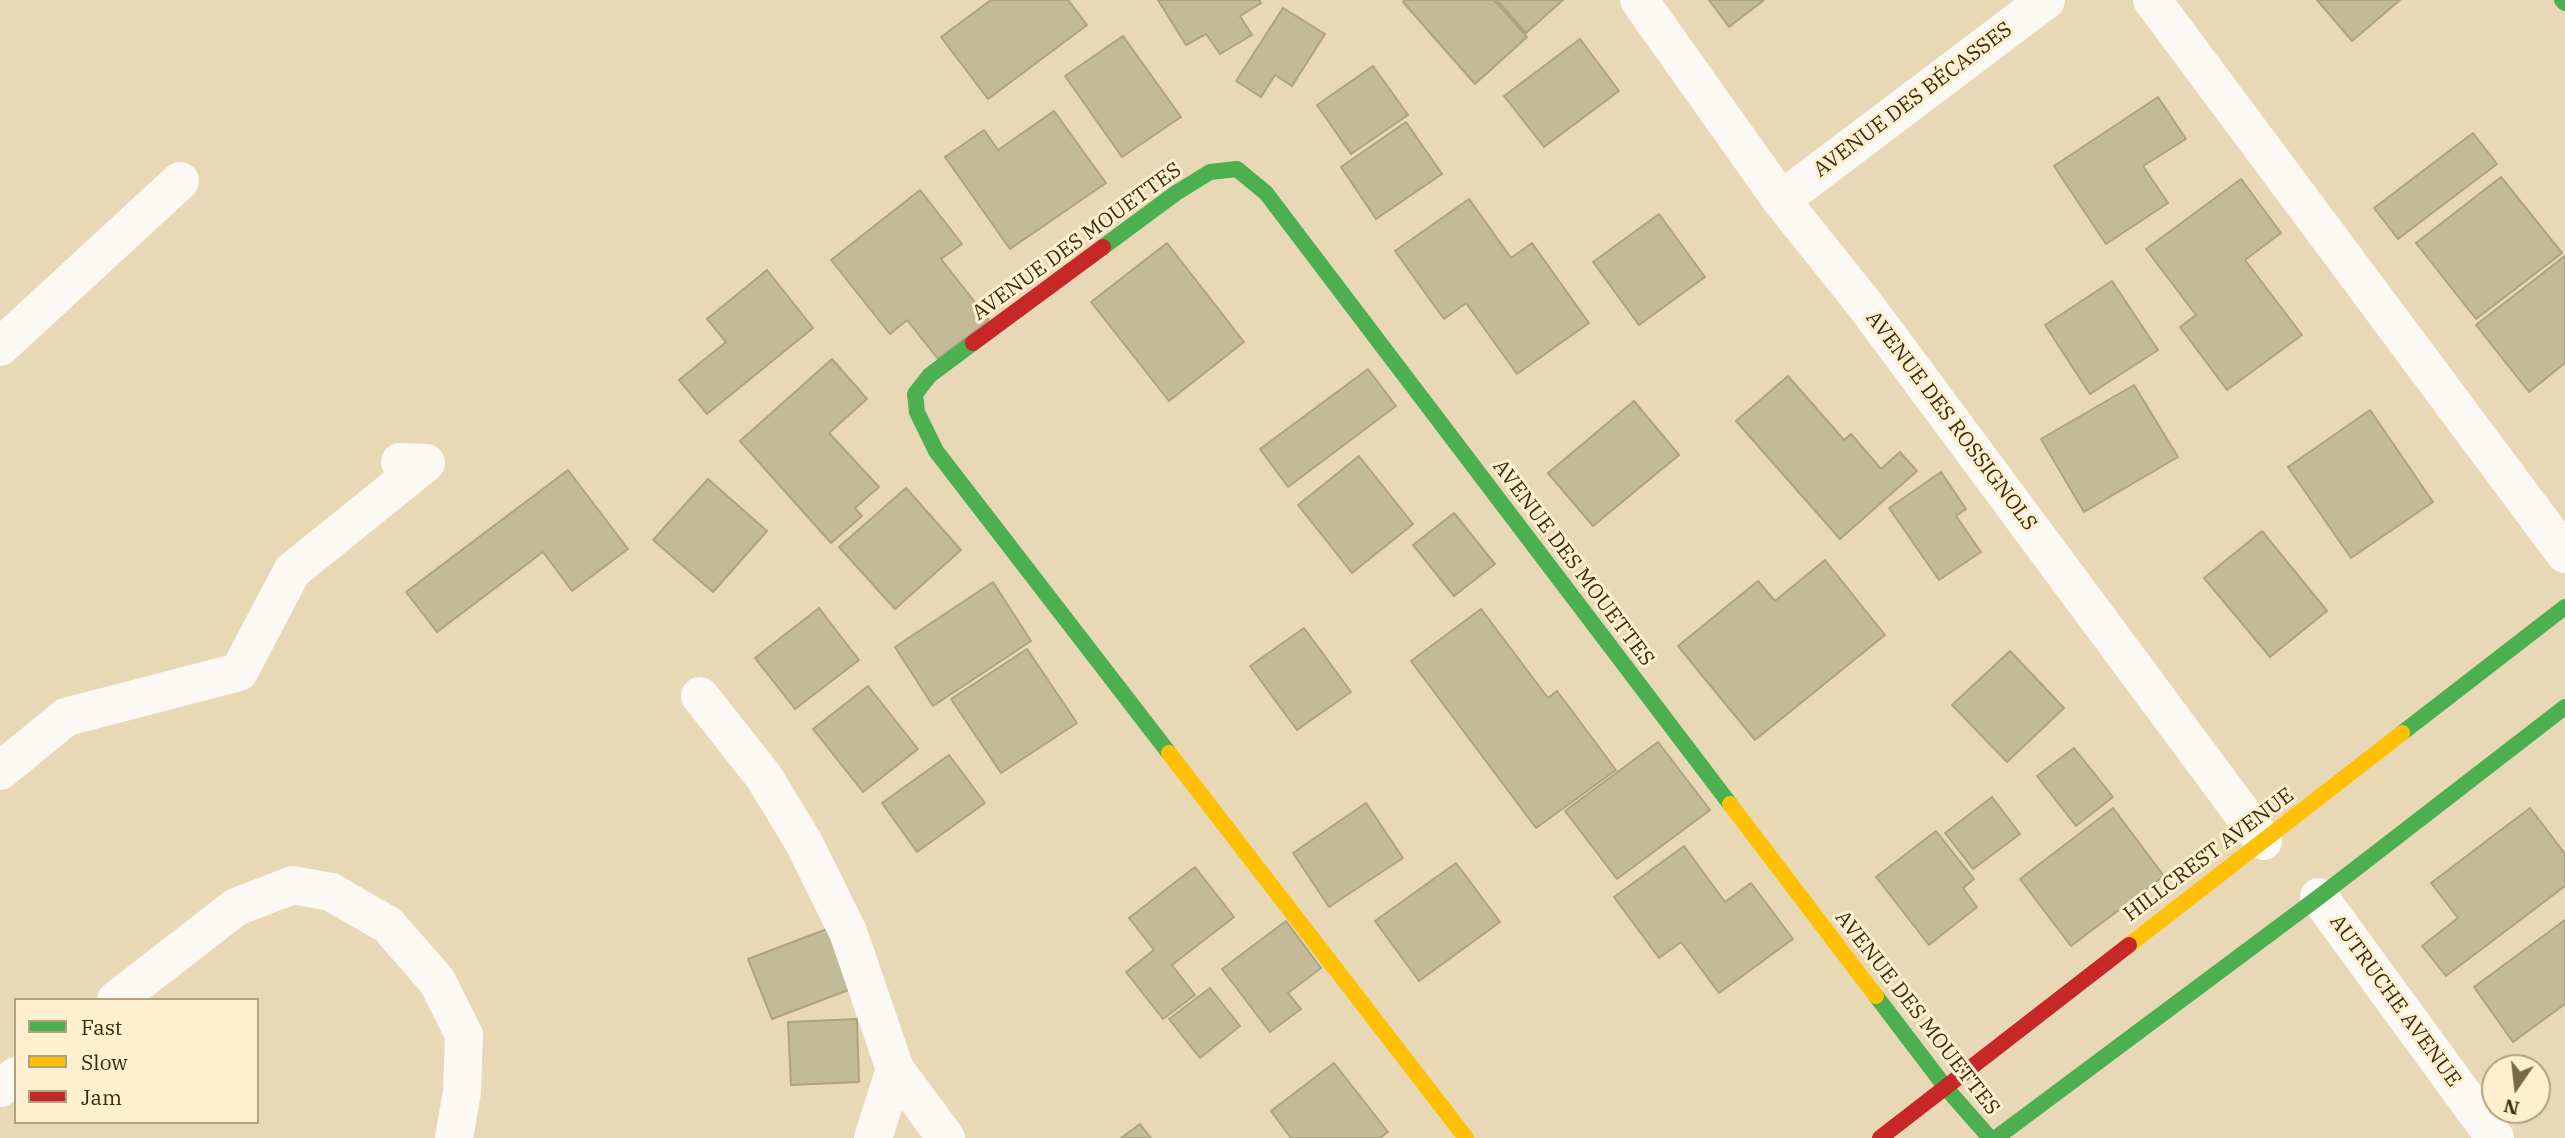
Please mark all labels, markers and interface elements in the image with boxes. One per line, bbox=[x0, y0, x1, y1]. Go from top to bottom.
street label: AVENUE DES BÉCASSES bbox=[1809, 17, 2017, 183]
street label: AVENUE DES MOUETTES bbox=[968, 158, 1186, 326]
street label: AVENUE DES ROSSIGNOLS bbox=[1860, 306, 2042, 536]
street label: AVENUE DES MOUETTES bbox=[1487, 455, 1659, 671]
street label: HILLCREST AVENUE bbox=[2119, 783, 2299, 927]
street label: AVENUE DES MOUETTES bbox=[1829, 906, 2005, 1120]
street label: AUTRUCHE AVENUE bbox=[2324, 910, 2466, 1092]
legend bbox=[14, 998, 259, 1124]
text: Fast bbox=[81, 1013, 122, 1041]
text: Slow bbox=[81, 1048, 128, 1076]
north arrow bbox=[2481, 1054, 2551, 1124]
text: Jam bbox=[81, 1083, 122, 1111]
text: N bbox=[2501, 1094, 2522, 1121]

